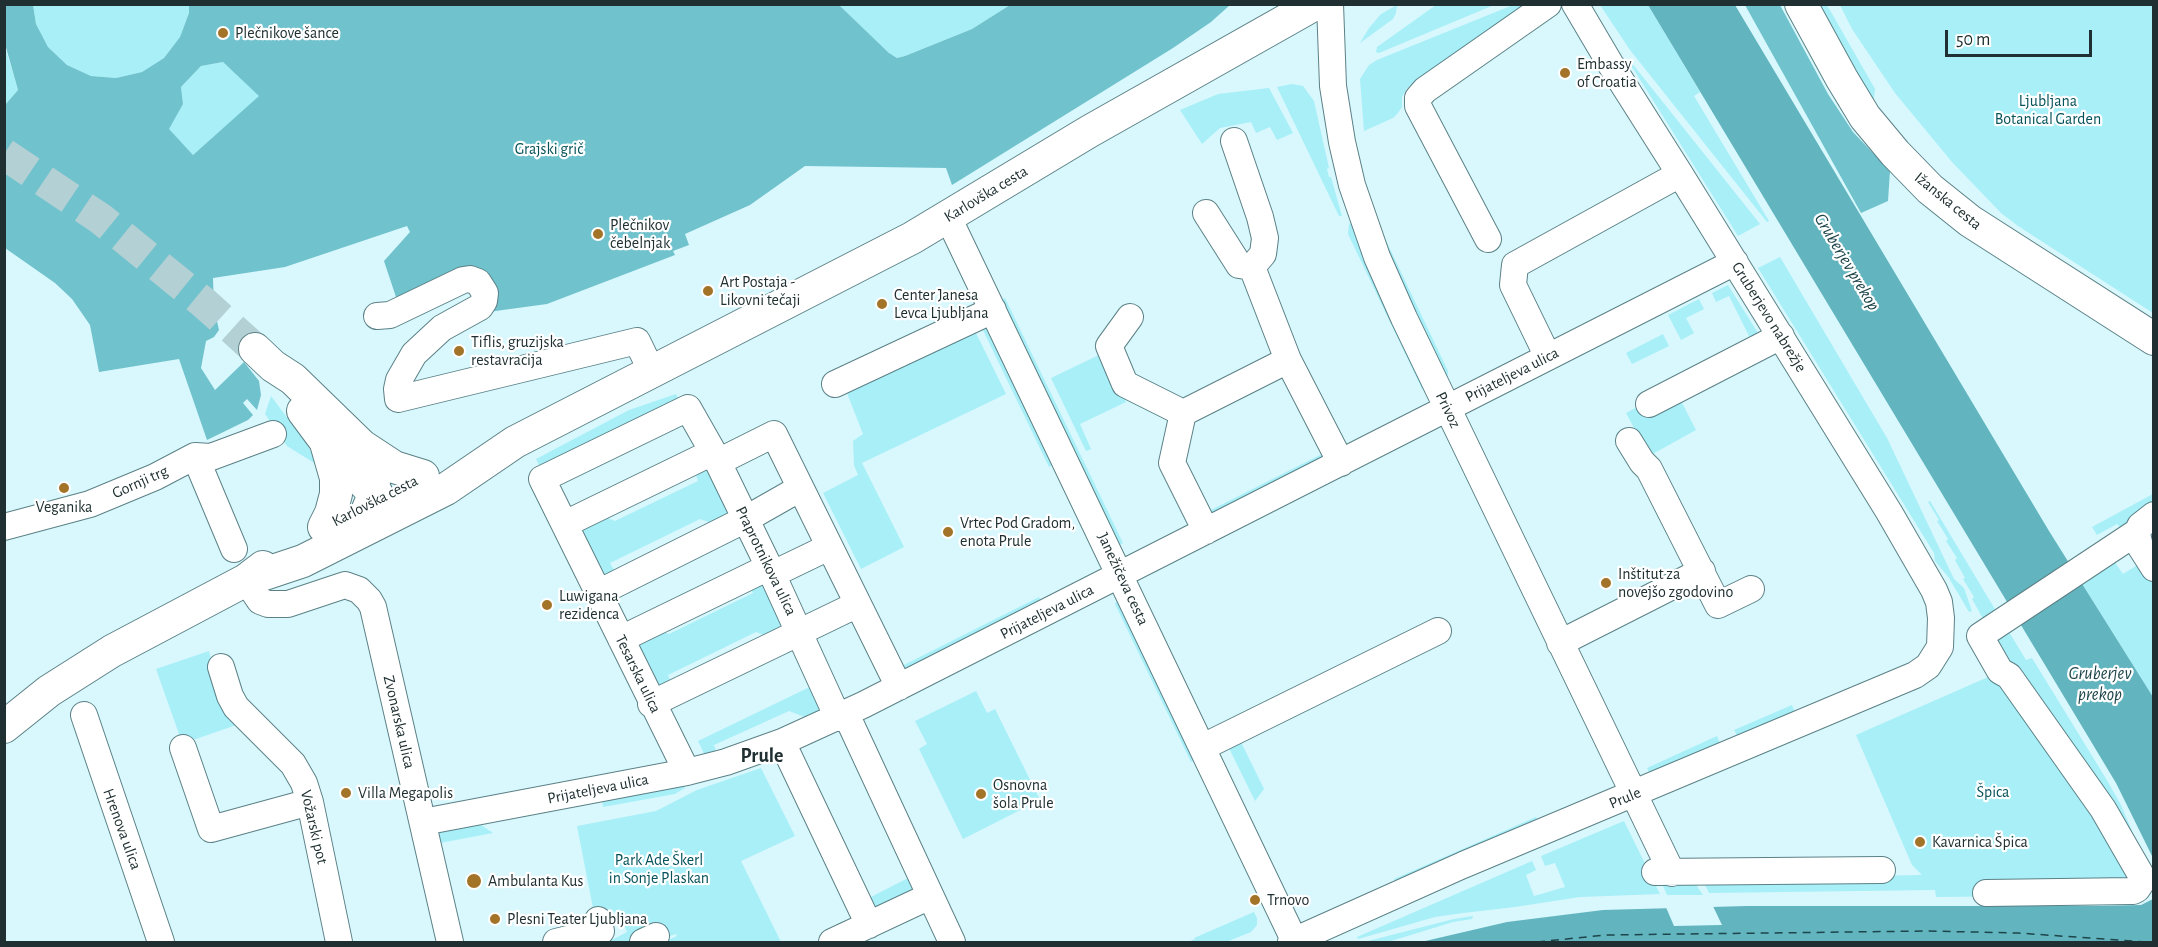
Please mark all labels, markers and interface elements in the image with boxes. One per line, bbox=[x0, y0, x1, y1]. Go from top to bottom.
scale bar bbox=[1948, 18, 2095, 56]
place label: Plečnikove šance bbox=[235, 23, 339, 43]
marker: Plečnikove šance bbox=[216, 26, 230, 40]
text: 50 m bbox=[1956, 31, 1990, 49]
place label: Embassy of Croatia bbox=[1577, 54, 1637, 92]
marker: Embassy of Croatia bbox=[1558, 66, 1572, 80]
park label: Ljubljana Botanical Garden bbox=[1995, 91, 2101, 129]
park label: Grajski grič bbox=[515, 139, 583, 159]
street label: Karlovška cesta bbox=[941, 162, 1031, 226]
street label: Ižanska cesta bbox=[1910, 168, 1986, 234]
water label: Gruberjev prekop bbox=[1809, 209, 1885, 315]
place label: Plečnikov čebelnjak bbox=[610, 215, 670, 253]
marker: Plečnikov čebelnjak bbox=[591, 227, 605, 241]
street label: Gruberjevo nabrežje bbox=[1727, 258, 1811, 376]
place label: Art Postaja - Likovni tečaji bbox=[720, 272, 800, 310]
marker: Art Postaja - Likovni tečaji bbox=[701, 284, 715, 298]
place label: Center Janesa Levca Ljubljana bbox=[894, 285, 989, 323]
marker: Center Janesa Levca Ljubljana bbox=[875, 297, 889, 311]
place label: Tiflis, gruzijska restavracija bbox=[471, 332, 564, 370]
street label: Prijateljeva ulica bbox=[1462, 343, 1562, 407]
marker: Tiflis, gruzijska restavracija bbox=[452, 344, 466, 358]
street label: Privoz bbox=[1431, 389, 1465, 431]
street label: Gornji trg bbox=[109, 461, 171, 503]
street label: Karlovška cesta bbox=[329, 471, 421, 531]
marker: Veganika bbox=[57, 481, 71, 495]
place label: Veganika bbox=[36, 497, 92, 517]
street label: Praprotnikova ulica bbox=[731, 503, 801, 619]
place label: Vrtec Pod Gradom, enota Prule bbox=[960, 513, 1075, 551]
marker: Vrtec Pod Gradom, enota Prule bbox=[941, 525, 955, 539]
street label: Janežičeva cesta bbox=[1093, 530, 1153, 628]
place label: Inštitut za novejšo zgodovino bbox=[1618, 564, 1733, 602]
marker: Inštitut za novejšo zgodovino bbox=[1599, 576, 1613, 590]
street label: Prijateljeva ulica bbox=[997, 580, 1097, 644]
place label: Luwigana rezidenca bbox=[559, 586, 619, 624]
marker: Luwigana rezidenca bbox=[540, 598, 554, 612]
street label: Tesarska ulica bbox=[611, 632, 665, 716]
water label: Gruberjev prekop bbox=[2068, 663, 2132, 706]
street label: Zvonarska ulica bbox=[379, 673, 419, 771]
district label: Prule bbox=[740, 744, 784, 768]
street label: Prijateljeva ulica bbox=[546, 770, 650, 808]
place label: Osnovna šola Prule bbox=[993, 775, 1054, 813]
park label: Špica bbox=[1977, 782, 2009, 802]
place label: Villa Megapolis bbox=[358, 783, 453, 803]
street label: Prule bbox=[1606, 783, 1644, 813]
street label: Hrenova ulica bbox=[98, 786, 146, 872]
marker: Villa Megapolis bbox=[339, 786, 353, 800]
marker: Osnovna šola Prule bbox=[974, 787, 988, 801]
street label: Vožarski pot bbox=[296, 788, 332, 866]
place label: Kavarnica Špica bbox=[1932, 832, 2028, 852]
marker: Kavarnica Špica bbox=[1913, 835, 1927, 849]
park label: Park Ade Škerl in Sonje Plaskan bbox=[609, 850, 709, 888]
place label: Ambulanta Kus bbox=[488, 871, 583, 891]
marker: Ambulanta Kus bbox=[465, 872, 483, 890]
place label: Trnovo bbox=[1267, 890, 1309, 910]
marker: Trnovo bbox=[1248, 893, 1262, 907]
place label: Plesni Teater Ljubljana bbox=[507, 909, 647, 929]
marker: Plesni Teater Ljubljana bbox=[488, 912, 502, 926]

